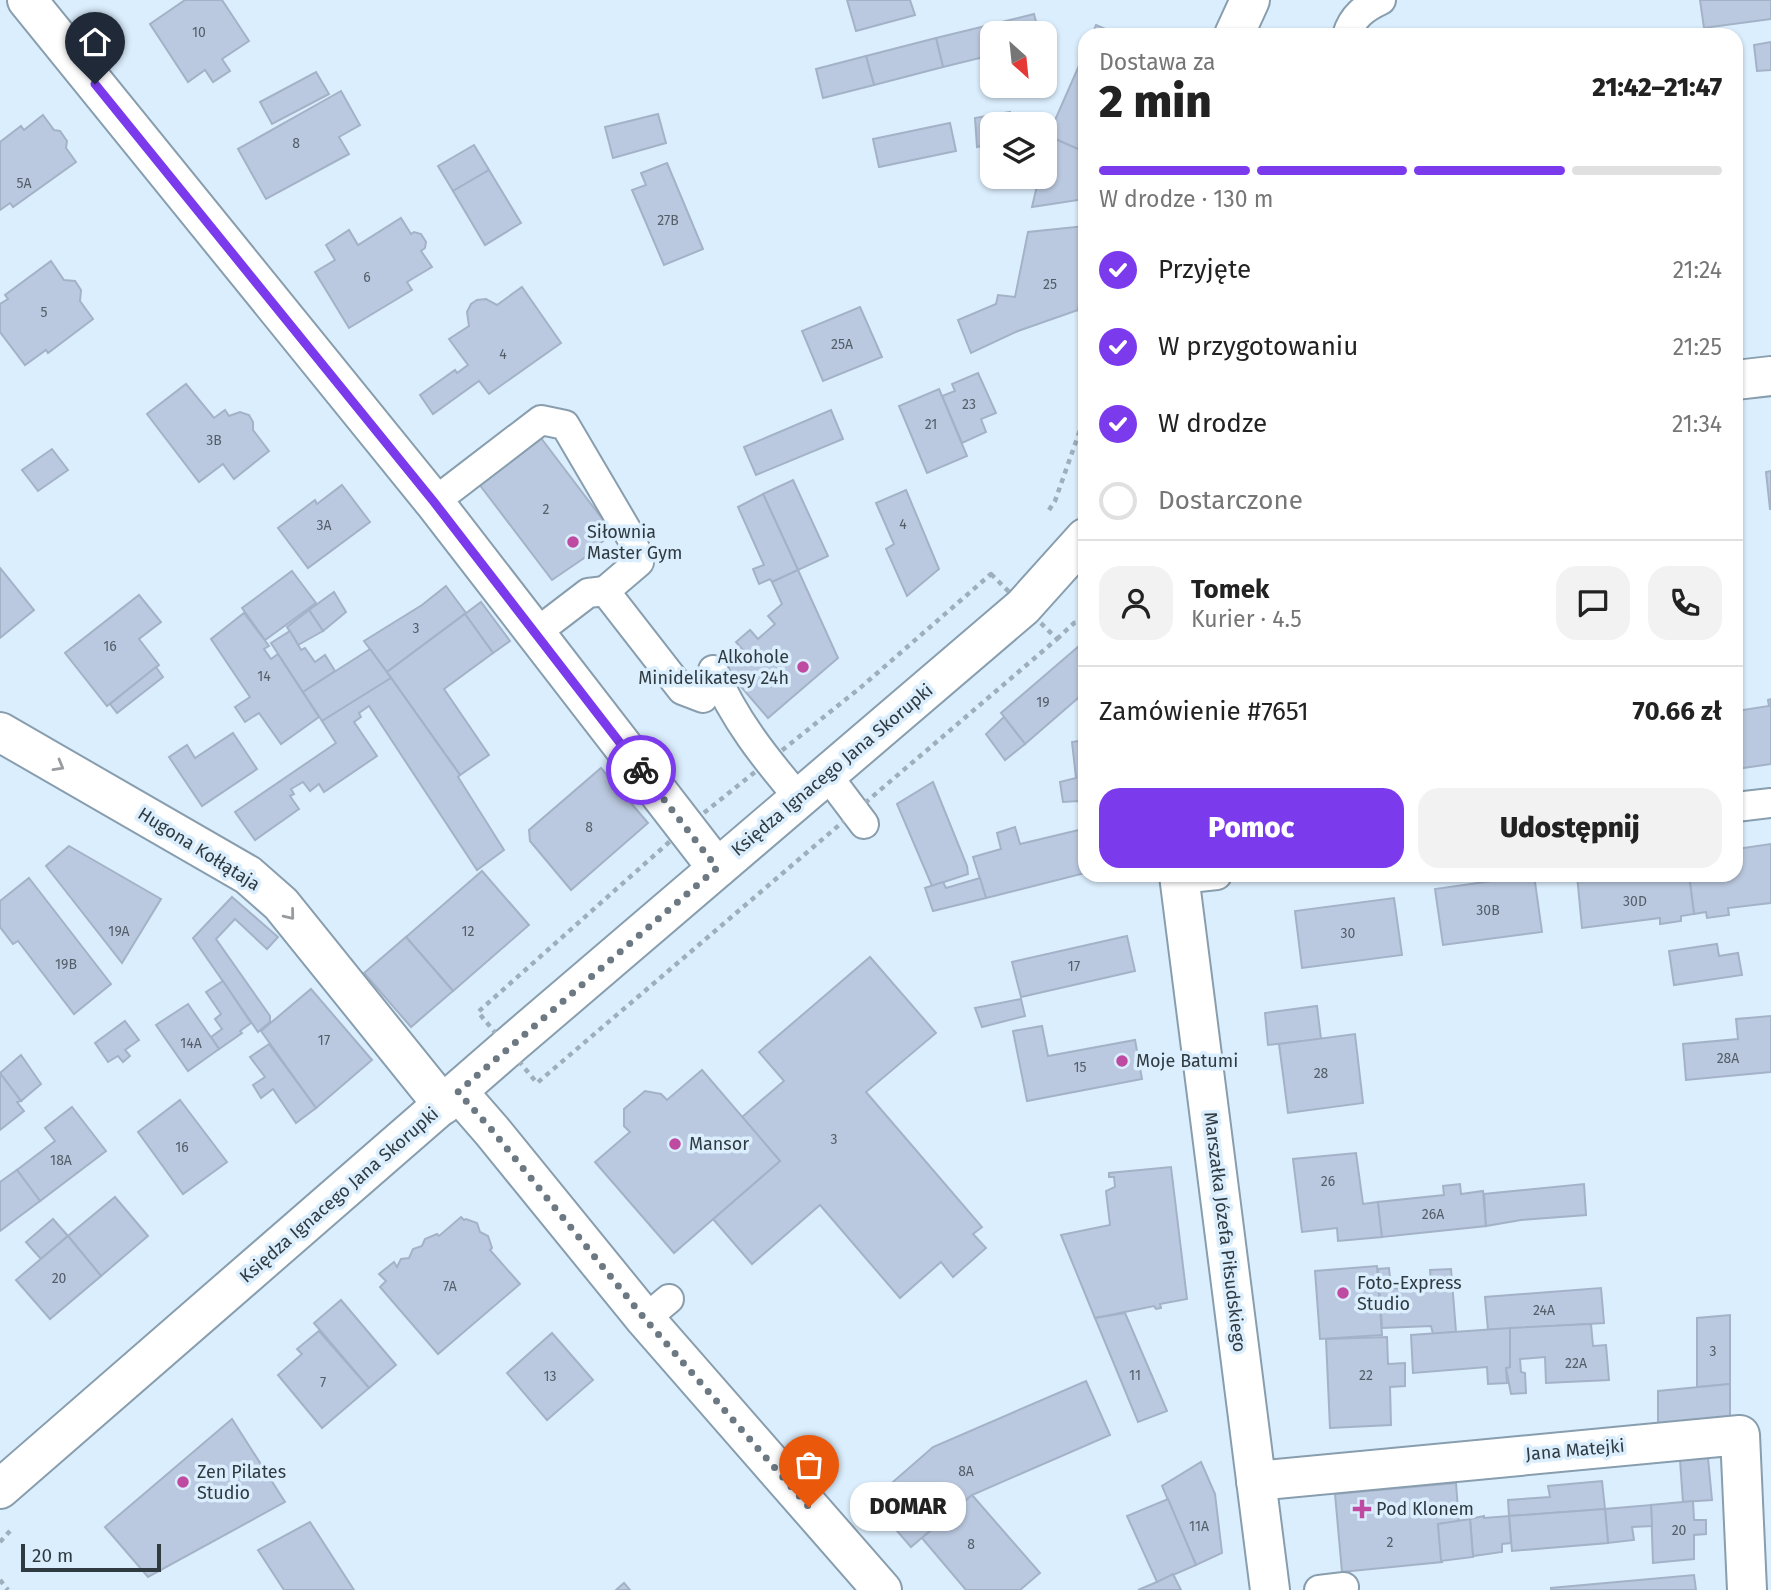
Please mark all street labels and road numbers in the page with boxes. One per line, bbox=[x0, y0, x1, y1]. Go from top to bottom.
street label: Księdza Ignacego Jana Skorupki bbox=[727, 679, 937, 861]
street label: Hugona Kołłątaja bbox=[134, 803, 264, 895]
street label: Księdza Ignacego Jana Skorupki bbox=[235, 1103, 443, 1287]
street label: Marszałka Józefa Piłsudskiego bbox=[1199, 1111, 1251, 1353]
street label: Jana Matejki bbox=[1524, 1435, 1626, 1465]

